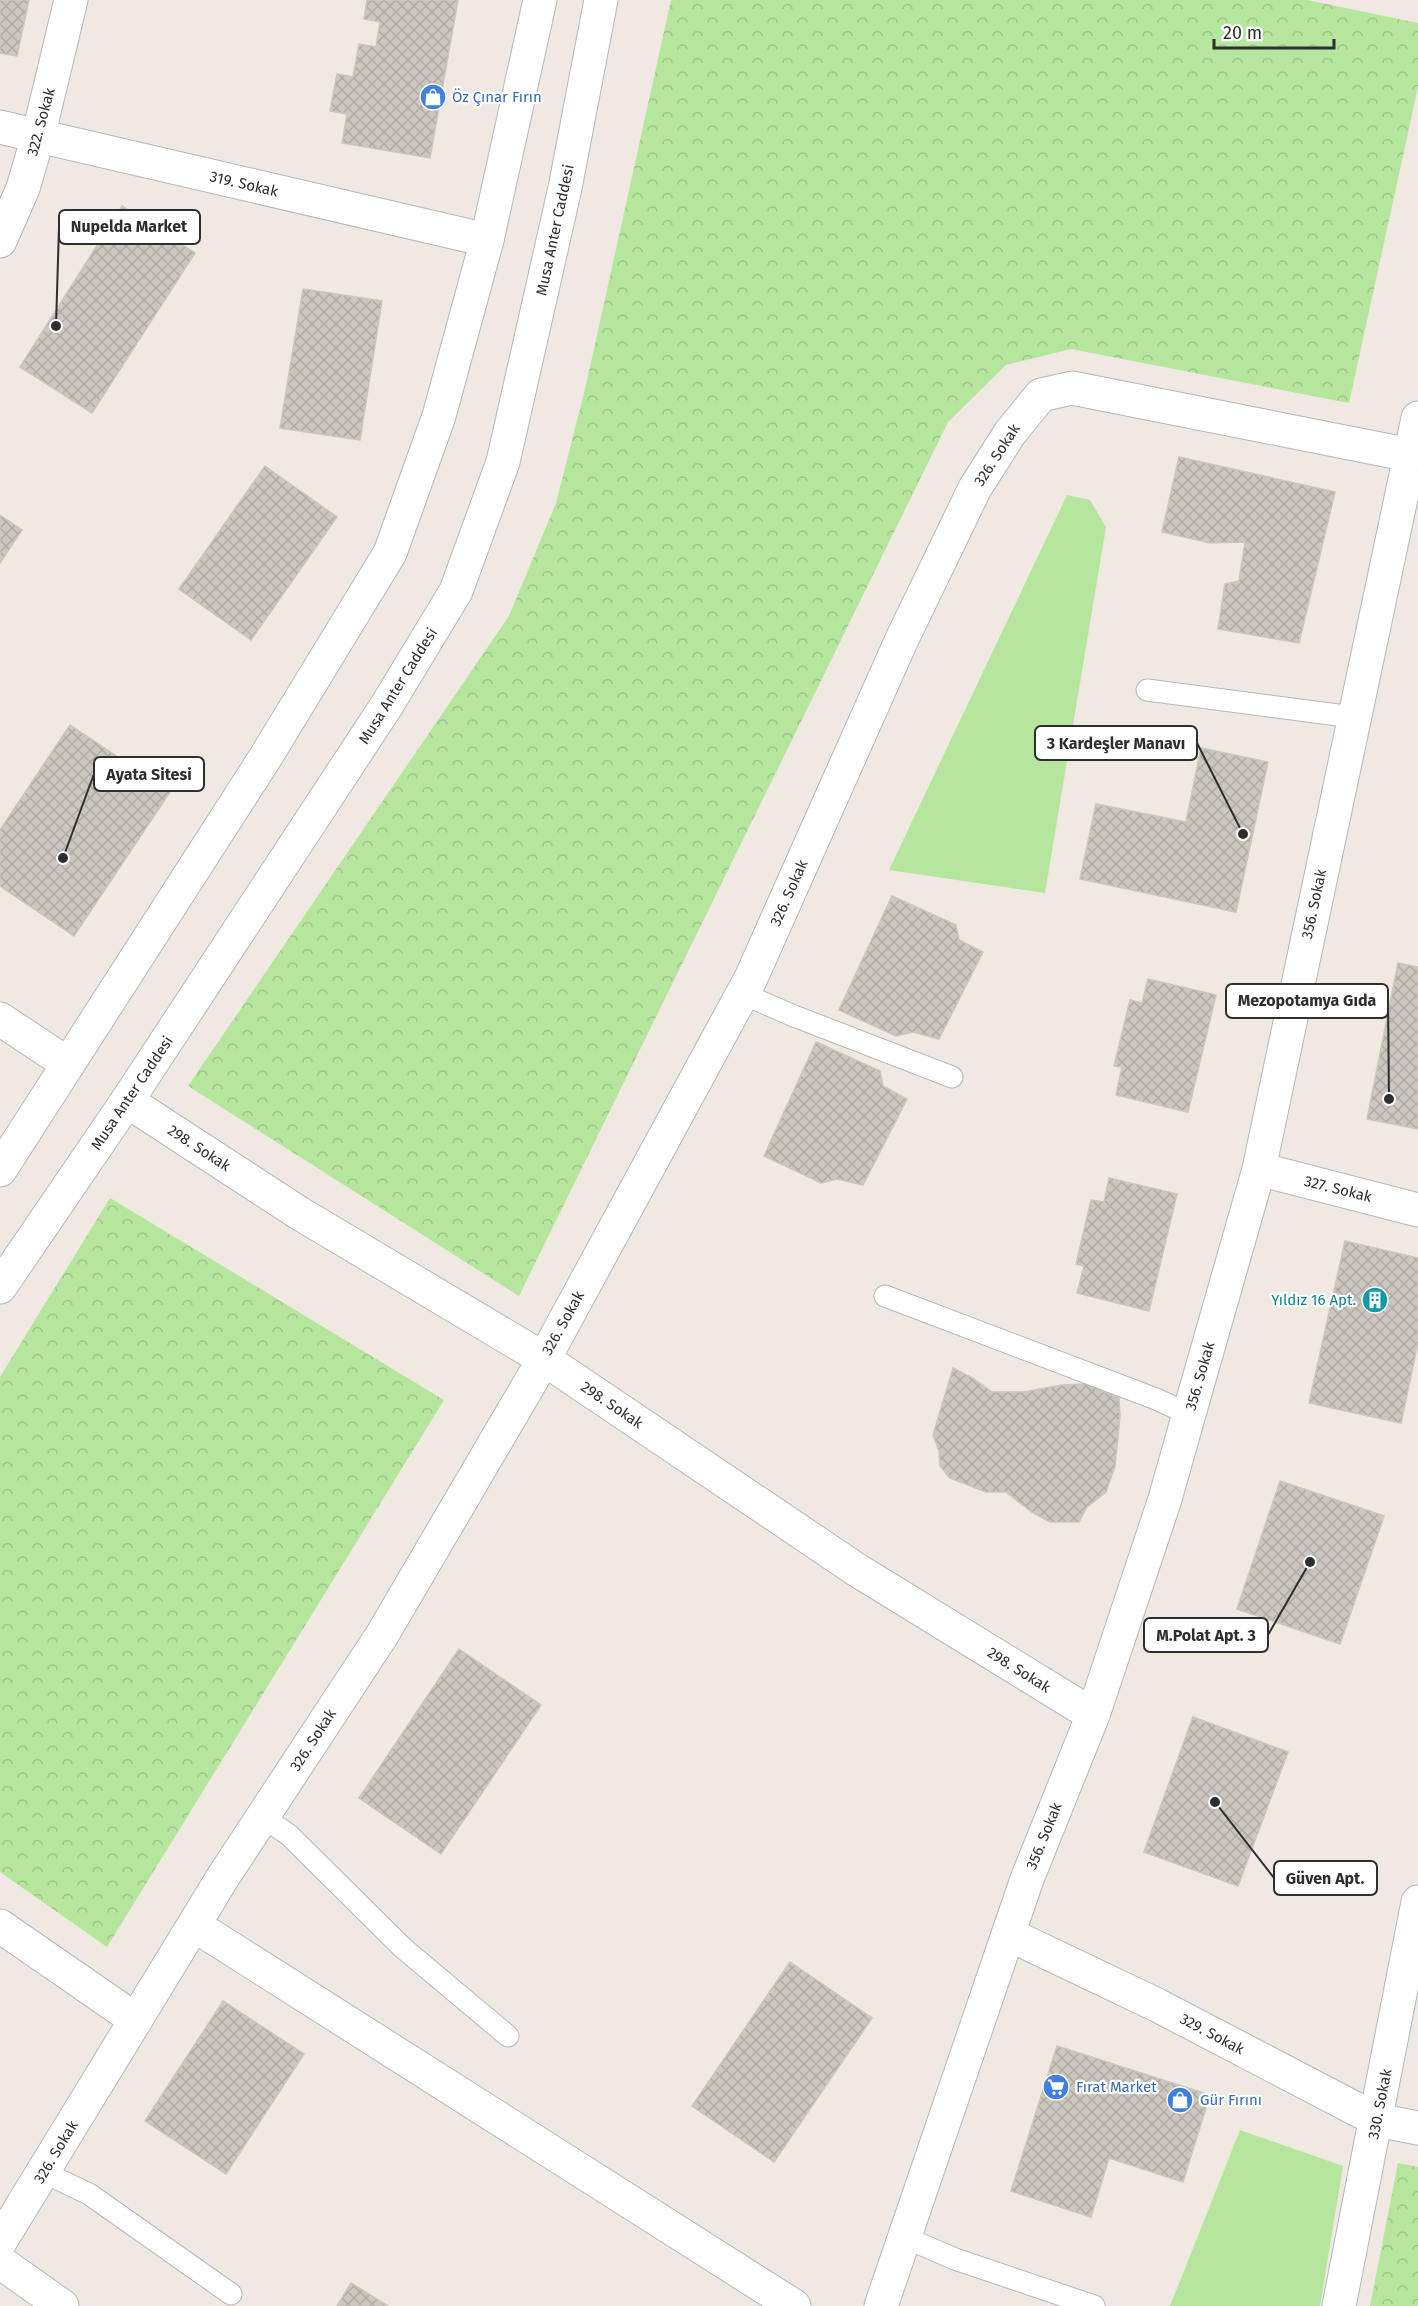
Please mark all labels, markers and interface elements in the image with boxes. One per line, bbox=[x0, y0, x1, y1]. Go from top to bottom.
scale bar bbox=[1214, 12, 1334, 50]
text: 20 m bbox=[1223, 22, 1262, 44]
shop icon: Öz Çınar Fırın bbox=[418, 82, 448, 112]
street label: 322. Sokak bbox=[23, 86, 59, 158]
place label: Öz Çınar Fırın bbox=[452, 88, 542, 106]
street label: Musa Anter Caddesi bbox=[532, 163, 578, 297]
street label: 319. Sokak bbox=[208, 167, 280, 201]
callout: Nupelda Market bbox=[59, 210, 200, 244]
text: Nupelda Market bbox=[71, 217, 188, 236]
street label: 326. Sokak bbox=[970, 420, 1024, 489]
street label: Musa Anter Caddesi bbox=[355, 625, 441, 747]
callout: 3 Kardeşler Manavı bbox=[1035, 726, 1197, 760]
text: 3 Kardeşler Manavı bbox=[1046, 734, 1185, 754]
callout: Ayata Sitesi bbox=[94, 757, 204, 791]
text: Ayata Sitesi bbox=[105, 765, 192, 784]
street label: 326. Sokak bbox=[766, 857, 812, 929]
street label: 356. Sokak bbox=[1298, 867, 1330, 941]
callout: Mezopotamya Gıda bbox=[1226, 984, 1388, 1018]
text: Mezopotamya Gıda bbox=[1238, 991, 1377, 1010]
street label: Musa Anter Caddesi bbox=[87, 1033, 177, 1153]
street label: 298. Sokak bbox=[164, 1121, 234, 1175]
street label: 327. Sokak bbox=[1302, 1172, 1374, 1206]
building icon: Yıldız 16 Apt. bbox=[1360, 1285, 1390, 1315]
street label: 326. Sokak bbox=[538, 1288, 588, 1358]
place label: Yıldız 16 Apt. bbox=[1271, 1291, 1356, 1309]
street label: 356. Sokak bbox=[1182, 1339, 1218, 1413]
street label: 298. Sokak bbox=[577, 1378, 647, 1433]
callout: M.Polat Apt. 3 bbox=[1144, 1618, 1268, 1652]
text: M.Polat Apt. 3 bbox=[1156, 1626, 1256, 1645]
street label: 298. Sokak bbox=[984, 1643, 1054, 1697]
street label: 326. Sokak bbox=[286, 1705, 340, 1774]
street label: 356. Sokak bbox=[1022, 1800, 1066, 1872]
callout: Güven Apt. bbox=[1274, 1861, 1377, 1895]
text: Güven Apt. bbox=[1286, 1869, 1364, 1888]
street label: 329. Sokak bbox=[1177, 2010, 1248, 2059]
street label: 330. Sokak bbox=[1364, 2067, 1396, 2141]
supermarket icon: Fırat Market bbox=[1041, 2072, 1071, 2102]
place label: Fırat Market bbox=[1076, 2078, 1157, 2096]
shop icon: Gür Fırını bbox=[1165, 2085, 1195, 2115]
place label: Gür Fırını bbox=[1200, 2091, 1262, 2109]
street label: 326. Sokak bbox=[30, 2117, 82, 2187]

